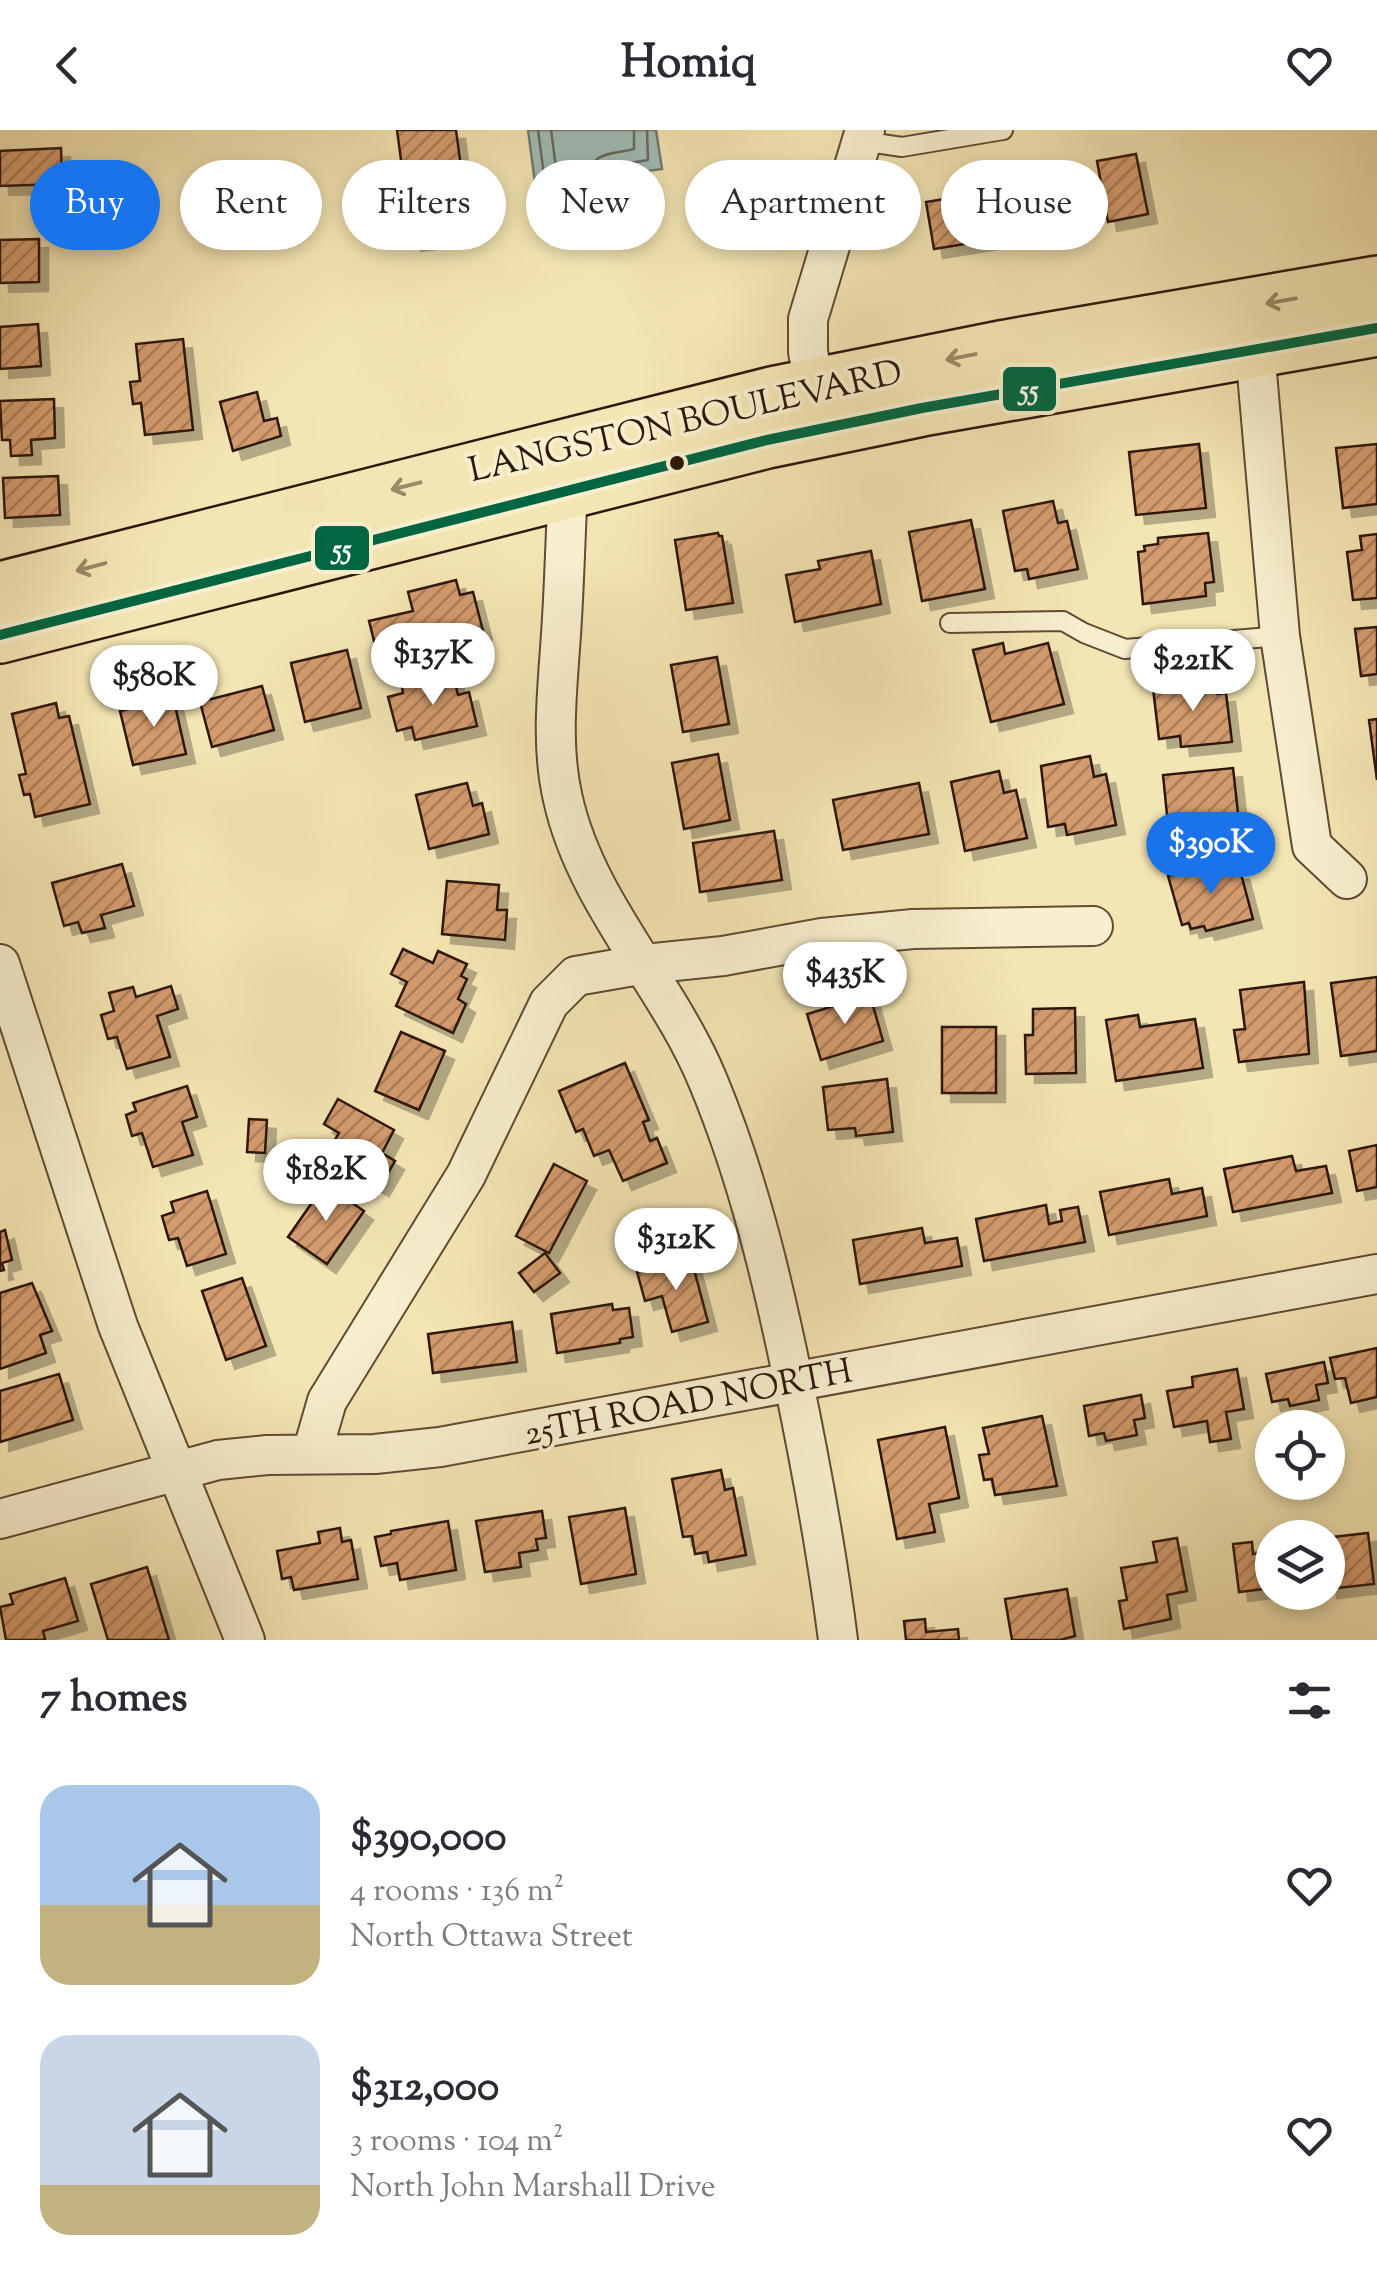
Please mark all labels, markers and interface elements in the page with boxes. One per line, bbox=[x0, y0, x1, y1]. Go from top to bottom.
text: Homiq bbox=[621, 33, 756, 98]
icon: back bbox=[40, 38, 95, 93]
icon: heart bbox=[1282, 38, 1337, 93]
chip: Buy bbox=[30, 160, 160, 250]
chip: Rent bbox=[180, 160, 322, 250]
chip: Filters bbox=[342, 160, 506, 250]
chip: New bbox=[526, 160, 665, 250]
chip: Apartment bbox=[685, 160, 921, 250]
chip: House bbox=[941, 160, 1108, 250]
one-way arrow bbox=[1265, 292, 1298, 311]
street label: LANGSTON BOULEVARD bbox=[464, 349, 908, 498]
one-way arrow bbox=[946, 349, 978, 368]
line badge: 55 bbox=[1001, 365, 1058, 413]
text: 55 bbox=[1017, 372, 1039, 412]
unlabelled marker bbox=[667, 453, 687, 473]
one-way arrow bbox=[391, 478, 423, 496]
line badge: 55 bbox=[313, 524, 371, 572]
text: 55 bbox=[330, 531, 352, 571]
one-way arrow bbox=[76, 558, 107, 577]
pin: $137K bbox=[363, 623, 503, 708]
pin: $221K bbox=[1123, 629, 1263, 714]
text: $137K bbox=[393, 632, 473, 678]
text: $221K bbox=[1152, 638, 1234, 684]
pin: $580K bbox=[84, 645, 224, 730]
text: $580K bbox=[112, 654, 196, 700]
pin: $390K bbox=[1141, 812, 1281, 897]
text: $390K bbox=[1168, 821, 1254, 867]
pin: $435K bbox=[775, 942, 915, 1027]
text: $435K bbox=[805, 951, 885, 997]
pin: $182K bbox=[256, 1139, 396, 1224]
text: $182K bbox=[285, 1148, 367, 1194]
pin: $312K bbox=[606, 1208, 746, 1293]
text: $312K bbox=[636, 1217, 716, 1263]
street label: 25TH ROAD NORTH bbox=[520, 1348, 857, 1461]
map controls bbox=[1255, 1410, 1345, 1610]
button: locate bbox=[1255, 1410, 1345, 1500]
button: layers bbox=[1255, 1520, 1345, 1610]
text: 7 homes bbox=[40, 1670, 188, 1730]
icon: filters bbox=[1282, 1673, 1337, 1728]
text: $390,000 bbox=[350, 1809, 506, 1869]
icon: home bbox=[120, 1825, 240, 1945]
icon: heart bbox=[1282, 1858, 1337, 1913]
text: 4 rooms · 136 m² bbox=[350, 1869, 564, 1915]
text: North Ottawa Street bbox=[350, 1915, 633, 1961]
text: $312,000 bbox=[350, 2059, 499, 2119]
icon: home bbox=[120, 2075, 240, 2195]
icon: heart bbox=[1282, 2108, 1337, 2163]
text: 3 rooms · 104 m² bbox=[350, 2119, 564, 2165]
text: North John Marshall Drive bbox=[350, 2165, 716, 2211]

